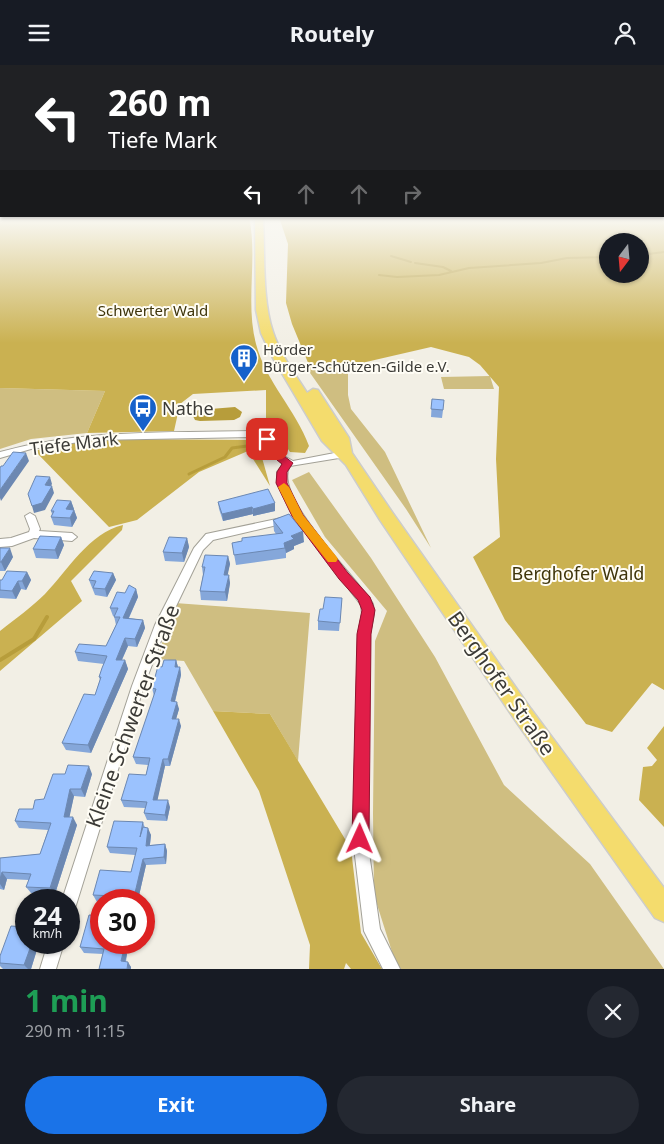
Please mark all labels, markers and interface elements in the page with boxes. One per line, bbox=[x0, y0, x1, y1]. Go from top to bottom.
text: Routely bbox=[290, 18, 374, 48]
icon: menu bbox=[25, 19, 53, 47]
icon: person bbox=[611, 19, 639, 47]
text: 260 m bbox=[108, 79, 211, 126]
icon: left bbox=[25, 85, 90, 150]
text: Tiefe Mark bbox=[108, 124, 217, 154]
icon: left bbox=[239, 180, 267, 208]
icon: ahead bbox=[292, 180, 320, 208]
icon: ahead bbox=[345, 180, 373, 208]
icon: right bbox=[398, 180, 426, 208]
north arrow bbox=[599, 233, 649, 283]
map controls bbox=[599, 233, 649, 283]
park label: Schwerter Wald bbox=[98, 300, 208, 320]
place label: Hörder Bürger-Schützen-Gilde e.V. bbox=[263, 339, 450, 376]
building icon: Hörder Bürger-Schützen-Gilde e.V. bbox=[229, 343, 259, 382]
bus stop icon: Nathe bbox=[128, 393, 158, 432]
place label: Nathe bbox=[162, 396, 214, 420]
pin bbox=[246, 418, 288, 460]
icon: arrive bbox=[253, 425, 281, 453]
street label: Tiefe Mark bbox=[28, 426, 120, 460]
park label: Berghofer Wald bbox=[512, 561, 644, 585]
street label: Kleine Schwerter Straße bbox=[79, 601, 185, 831]
street label: Berghofer Straße bbox=[442, 605, 562, 761]
position arrow bbox=[333, 812, 385, 864]
speed limit sign: 30 bbox=[90, 889, 155, 954]
text: 24 bbox=[33, 898, 62, 932]
text: km/h bbox=[33, 925, 62, 942]
text: 1 min bbox=[25, 980, 108, 1021]
button: close bbox=[587, 986, 639, 1038]
text: 290 m · 11:15 bbox=[25, 1020, 125, 1042]
button: Exit bbox=[25, 1076, 327, 1134]
button: Share bbox=[337, 1076, 639, 1134]

